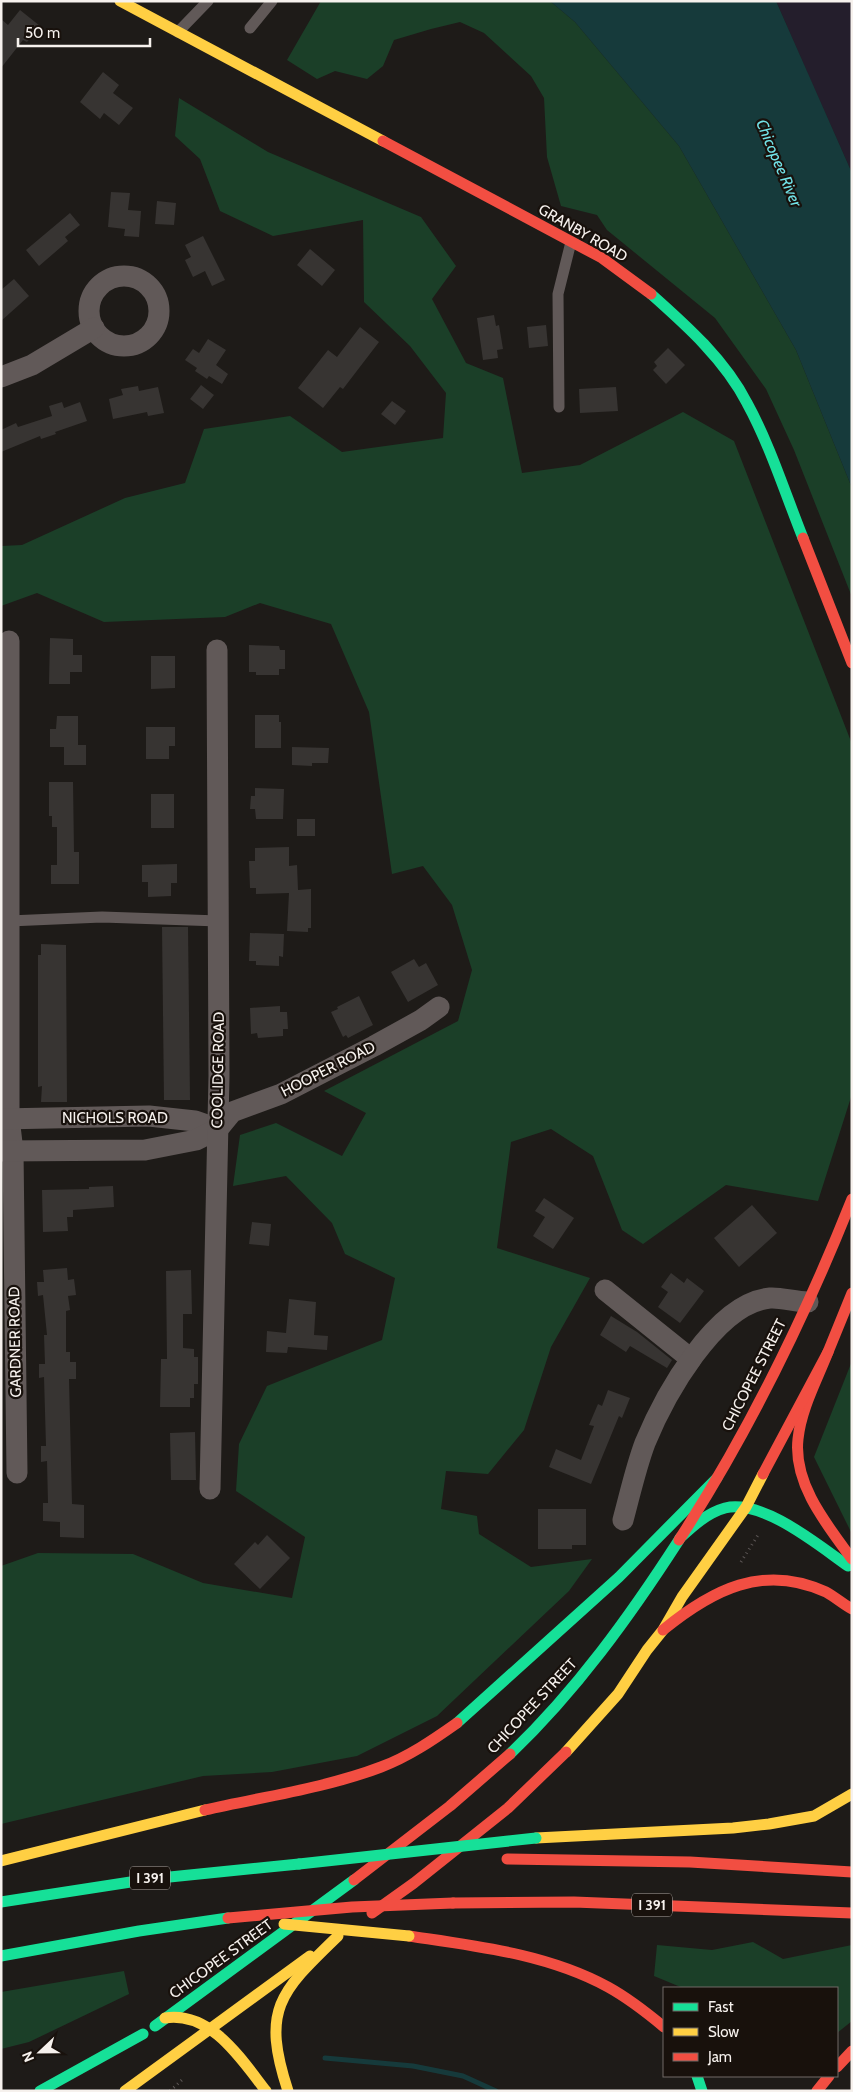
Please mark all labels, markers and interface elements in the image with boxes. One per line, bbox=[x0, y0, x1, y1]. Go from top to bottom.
scale bar bbox=[18, 15, 150, 47]
text: 50 m bbox=[25, 24, 60, 42]
water label: Chicopee River bbox=[752, 116, 806, 211]
street label: GRANBY ROAD bbox=[535, 200, 631, 266]
street label: COOLIDGE ROAD bbox=[208, 1011, 228, 1129]
street label: HOOPER ROAD bbox=[278, 1037, 378, 1101]
street label: NICHOLS ROAD bbox=[62, 1109, 168, 1127]
street label: GARDNER ROAD bbox=[5, 1286, 25, 1398]
street label: CHICOPEE STREET bbox=[718, 1316, 790, 1434]
street label: CHICOPEE STREET bbox=[483, 1655, 581, 1757]
road number: I 391 bbox=[130, 1866, 170, 1890]
road number: I 391 bbox=[632, 1894, 672, 1916]
street label: CHICOPEE STREET bbox=[166, 1916, 276, 2002]
legend bbox=[663, 1987, 838, 2077]
text: Fast bbox=[708, 1998, 733, 2016]
text: Slow bbox=[708, 2023, 739, 2041]
north arrow bbox=[15, 2027, 65, 2077]
text: Jam bbox=[707, 2048, 732, 2066]
text: N bbox=[18, 2049, 38, 2065]

